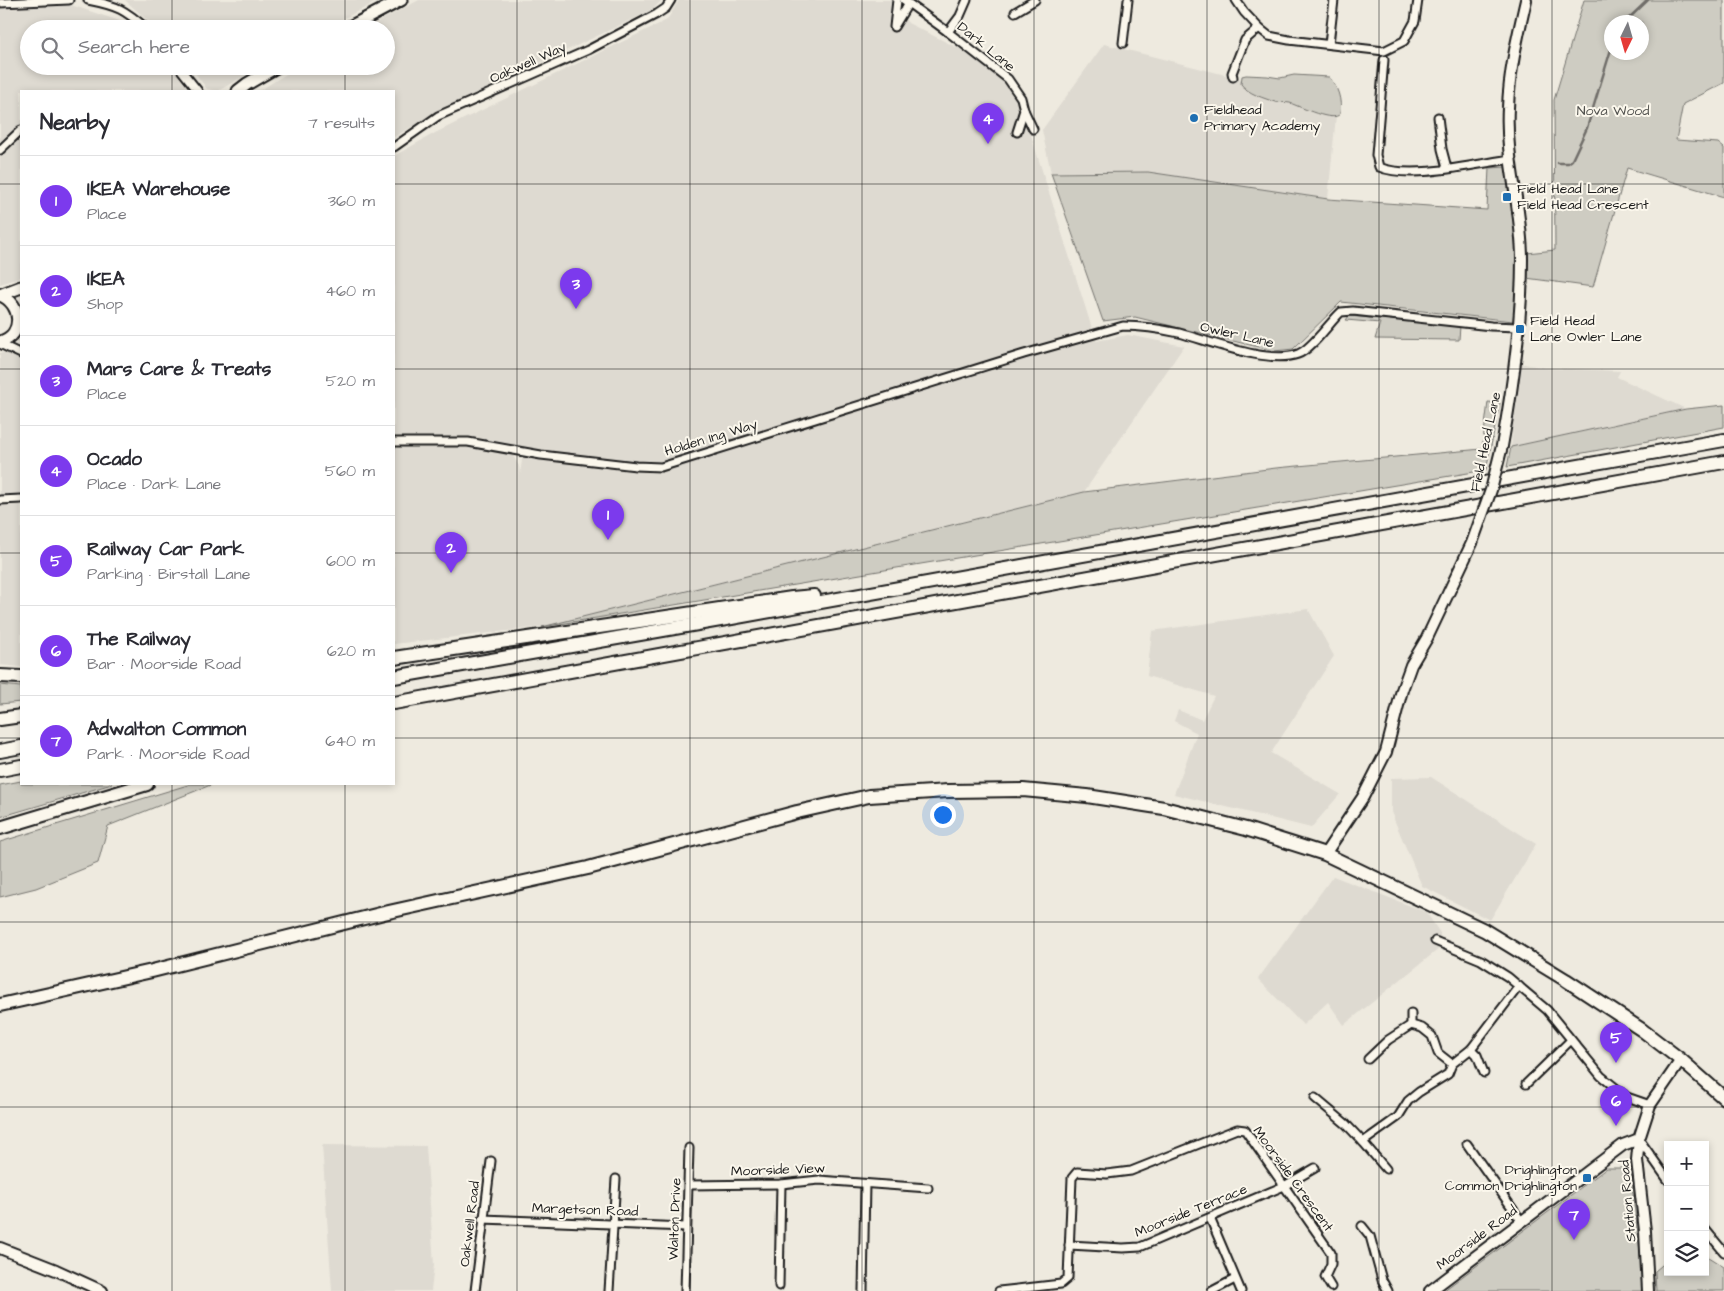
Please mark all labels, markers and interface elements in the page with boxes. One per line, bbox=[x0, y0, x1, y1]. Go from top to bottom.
north arrow bbox=[1604, 15, 1649, 60]
street label: Dark Lane bbox=[953, 17, 1020, 77]
search box bbox=[20, 20, 395, 75]
icon: search bbox=[38, 34, 66, 62]
text: Search here bbox=[78, 34, 190, 61]
street label: Oakwell Way bbox=[486, 37, 570, 89]
place label: Fieldhead Primary Academy bbox=[1204, 100, 1320, 136]
park label: Nova Wood bbox=[1577, 101, 1649, 121]
pin: 4 bbox=[972, 103, 1004, 144]
text: Nearby bbox=[40, 108, 110, 137]
text: 7 results bbox=[308, 112, 375, 134]
marker: Fieldhead Primary Academy bbox=[1188, 112, 1200, 124]
text: IKEA Warehouse bbox=[87, 176, 230, 203]
place label: Field Head Lane Field Head Crescent bbox=[1517, 179, 1649, 215]
text: 1 bbox=[55, 190, 57, 212]
text: 360 m bbox=[328, 190, 375, 212]
marker: Field Head Lane Field Head Crescent bbox=[1501, 191, 1513, 203]
text: Place bbox=[87, 203, 127, 225]
text: IKEA bbox=[87, 266, 125, 293]
pin: 3 bbox=[560, 268, 592, 309]
text: 2 bbox=[51, 280, 61, 302]
text: 460 m bbox=[325, 280, 375, 302]
text: Shop bbox=[87, 293, 123, 315]
place label: Field Head Lane Owler Lane bbox=[1530, 311, 1643, 347]
street label: Owler Lane bbox=[1198, 317, 1276, 353]
marker: Field Head Lane Owler Lane bbox=[1514, 323, 1526, 335]
text: Mars Care & Treats bbox=[87, 356, 271, 383]
text: 3 bbox=[52, 370, 60, 392]
text: 520 m bbox=[326, 370, 375, 392]
text: Place bbox=[87, 383, 127, 405]
street label: Field Head Lane bbox=[1466, 390, 1506, 494]
street label: Holden Ing Way bbox=[662, 414, 760, 462]
text: Ocado bbox=[87, 446, 142, 473]
text: 4 bbox=[51, 460, 61, 482]
text: 560 m bbox=[325, 460, 375, 482]
text: Place · Dark Lane bbox=[87, 473, 221, 495]
pin: 1 bbox=[592, 499, 624, 540]
pin: 2 bbox=[435, 532, 467, 573]
text: Railway Car Park bbox=[87, 536, 244, 563]
text: 5 bbox=[50, 550, 62, 572]
text: 600 m bbox=[326, 550, 375, 572]
text: Parking · Birstall Lane bbox=[87, 563, 250, 585]
text: The Railway bbox=[87, 626, 191, 653]
text: 6 bbox=[51, 640, 61, 662]
text: 620 m bbox=[327, 640, 375, 662]
text: Bar · Moorside Road bbox=[87, 653, 241, 675]
text: Adwalton Common bbox=[87, 716, 246, 743]
text: 7 bbox=[51, 730, 61, 752]
text: 640 m bbox=[325, 730, 375, 752]
text: Park · Moorside Road bbox=[87, 743, 250, 765]
your location bbox=[930, 802, 956, 828]
pin: 5 bbox=[1600, 1022, 1632, 1063]
pin: 6 bbox=[1600, 1085, 1632, 1126]
street label: Moorside Crescent bbox=[1248, 1122, 1338, 1236]
map controls bbox=[1664, 1141, 1709, 1276]
button: + bbox=[1664, 1141, 1709, 1186]
street label: Moorside View bbox=[731, 1158, 825, 1182]
street label: Station Road bbox=[1614, 1159, 1642, 1243]
place label: Drighlington Common Drighlington bbox=[1445, 1160, 1577, 1196]
marker: Drighlington Common Drighlington bbox=[1581, 1172, 1593, 1184]
street label: Walton Drive bbox=[664, 1177, 686, 1261]
street label: Moorside Terrace bbox=[1132, 1179, 1251, 1243]
street label: Oakwell Road bbox=[455, 1180, 485, 1268]
button: − bbox=[1664, 1186, 1709, 1231]
street label: Margetson Road bbox=[531, 1198, 639, 1222]
pin: 7 bbox=[1558, 1199, 1590, 1240]
street label: Moorside Road bbox=[1432, 1201, 1522, 1275]
button: layers bbox=[1664, 1231, 1709, 1276]

